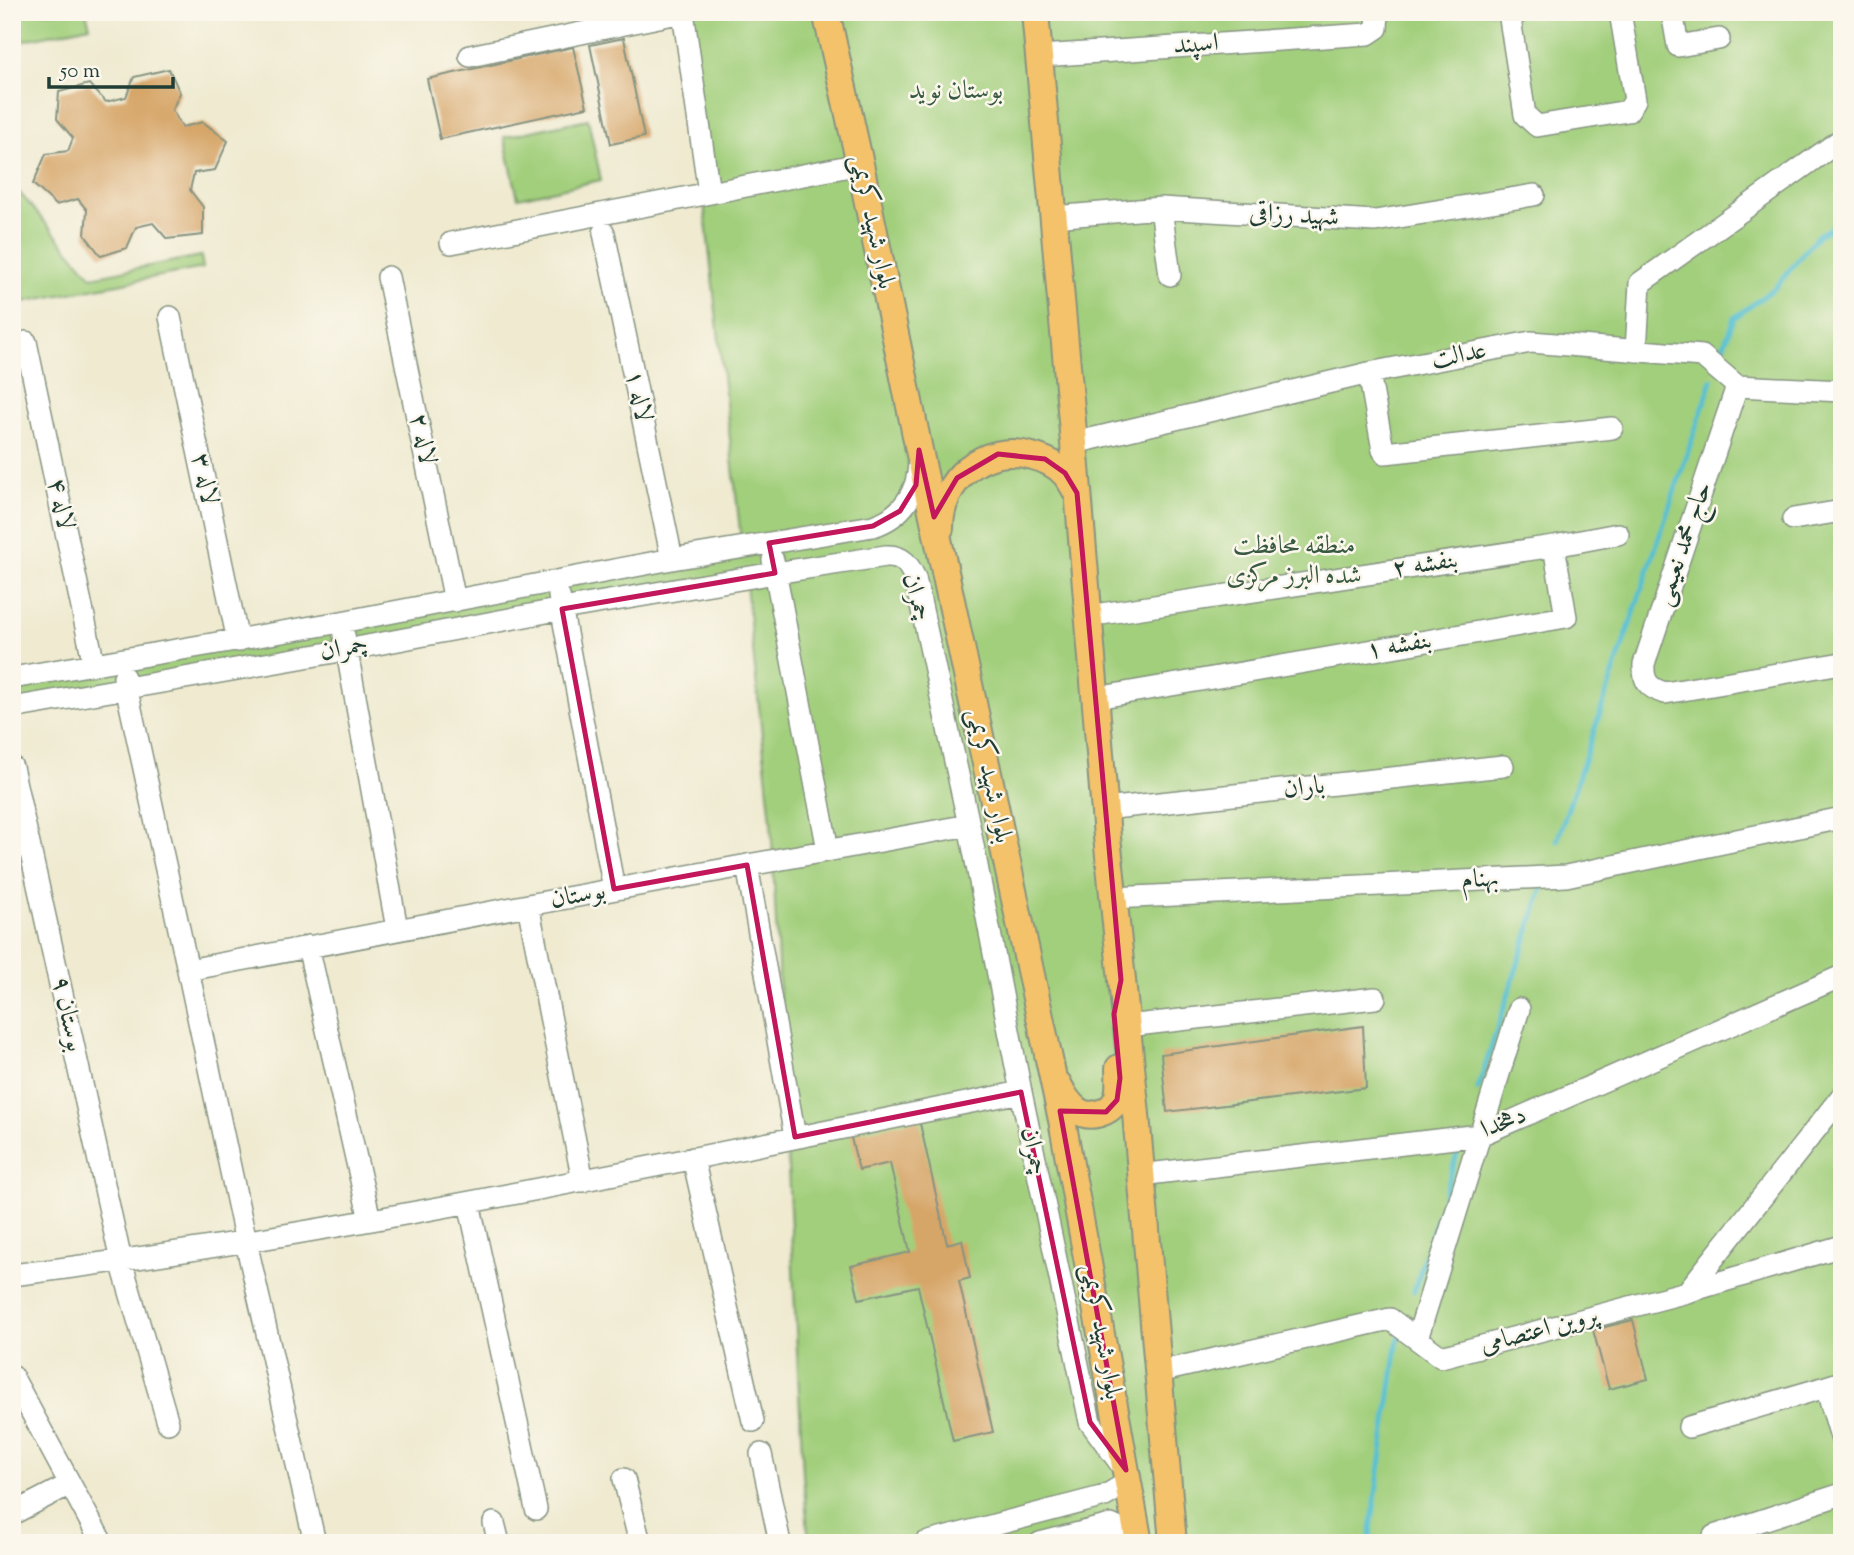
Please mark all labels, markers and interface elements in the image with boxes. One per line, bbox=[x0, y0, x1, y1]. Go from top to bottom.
street label: اسپند bbox=[1172, 25, 1220, 65]
scale bar bbox=[49, 46, 173, 90]
text: 50 m bbox=[59, 57, 100, 87]
park label: بوستان نوید bbox=[909, 73, 1003, 110]
street label: بلوار شهید کریمی bbox=[840, 151, 904, 293]
street label: شهید رزاقی bbox=[1248, 195, 1340, 237]
street label: عدالت bbox=[1428, 333, 1490, 379]
street label: لاله ۱ bbox=[615, 367, 661, 425]
street label: لاله ۲ bbox=[399, 410, 445, 468]
street label: لاله ۳ bbox=[181, 450, 227, 508]
street label: لاله ۴ bbox=[37, 475, 83, 533]
street label: حاج محمد نعیمی bbox=[1645, 477, 1725, 612]
park label: منطقه محافظت شده البرز مرکزی bbox=[1226, 528, 1362, 595]
street label: بنفشه ۲ bbox=[1390, 542, 1460, 588]
street label: چمران bbox=[891, 568, 941, 626]
street label: بنفشه ۱ bbox=[1363, 622, 1435, 670]
street label: چمران bbox=[317, 627, 371, 671]
street label: بلوار شهید کریمی bbox=[957, 705, 1021, 847]
street label: باران bbox=[1281, 767, 1327, 809]
street label: بهنام bbox=[1460, 861, 1500, 901]
street label: بوستان bbox=[547, 873, 609, 919]
street label: بوستان ۹ bbox=[41, 973, 93, 1055]
street label: دهخدا bbox=[1476, 1097, 1532, 1149]
street label: چمران bbox=[1010, 1123, 1056, 1179]
street label: بلوار شهید کریمی bbox=[1071, 1261, 1131, 1403]
street label: پروین اعتصامی bbox=[1476, 1297, 1604, 1364]

